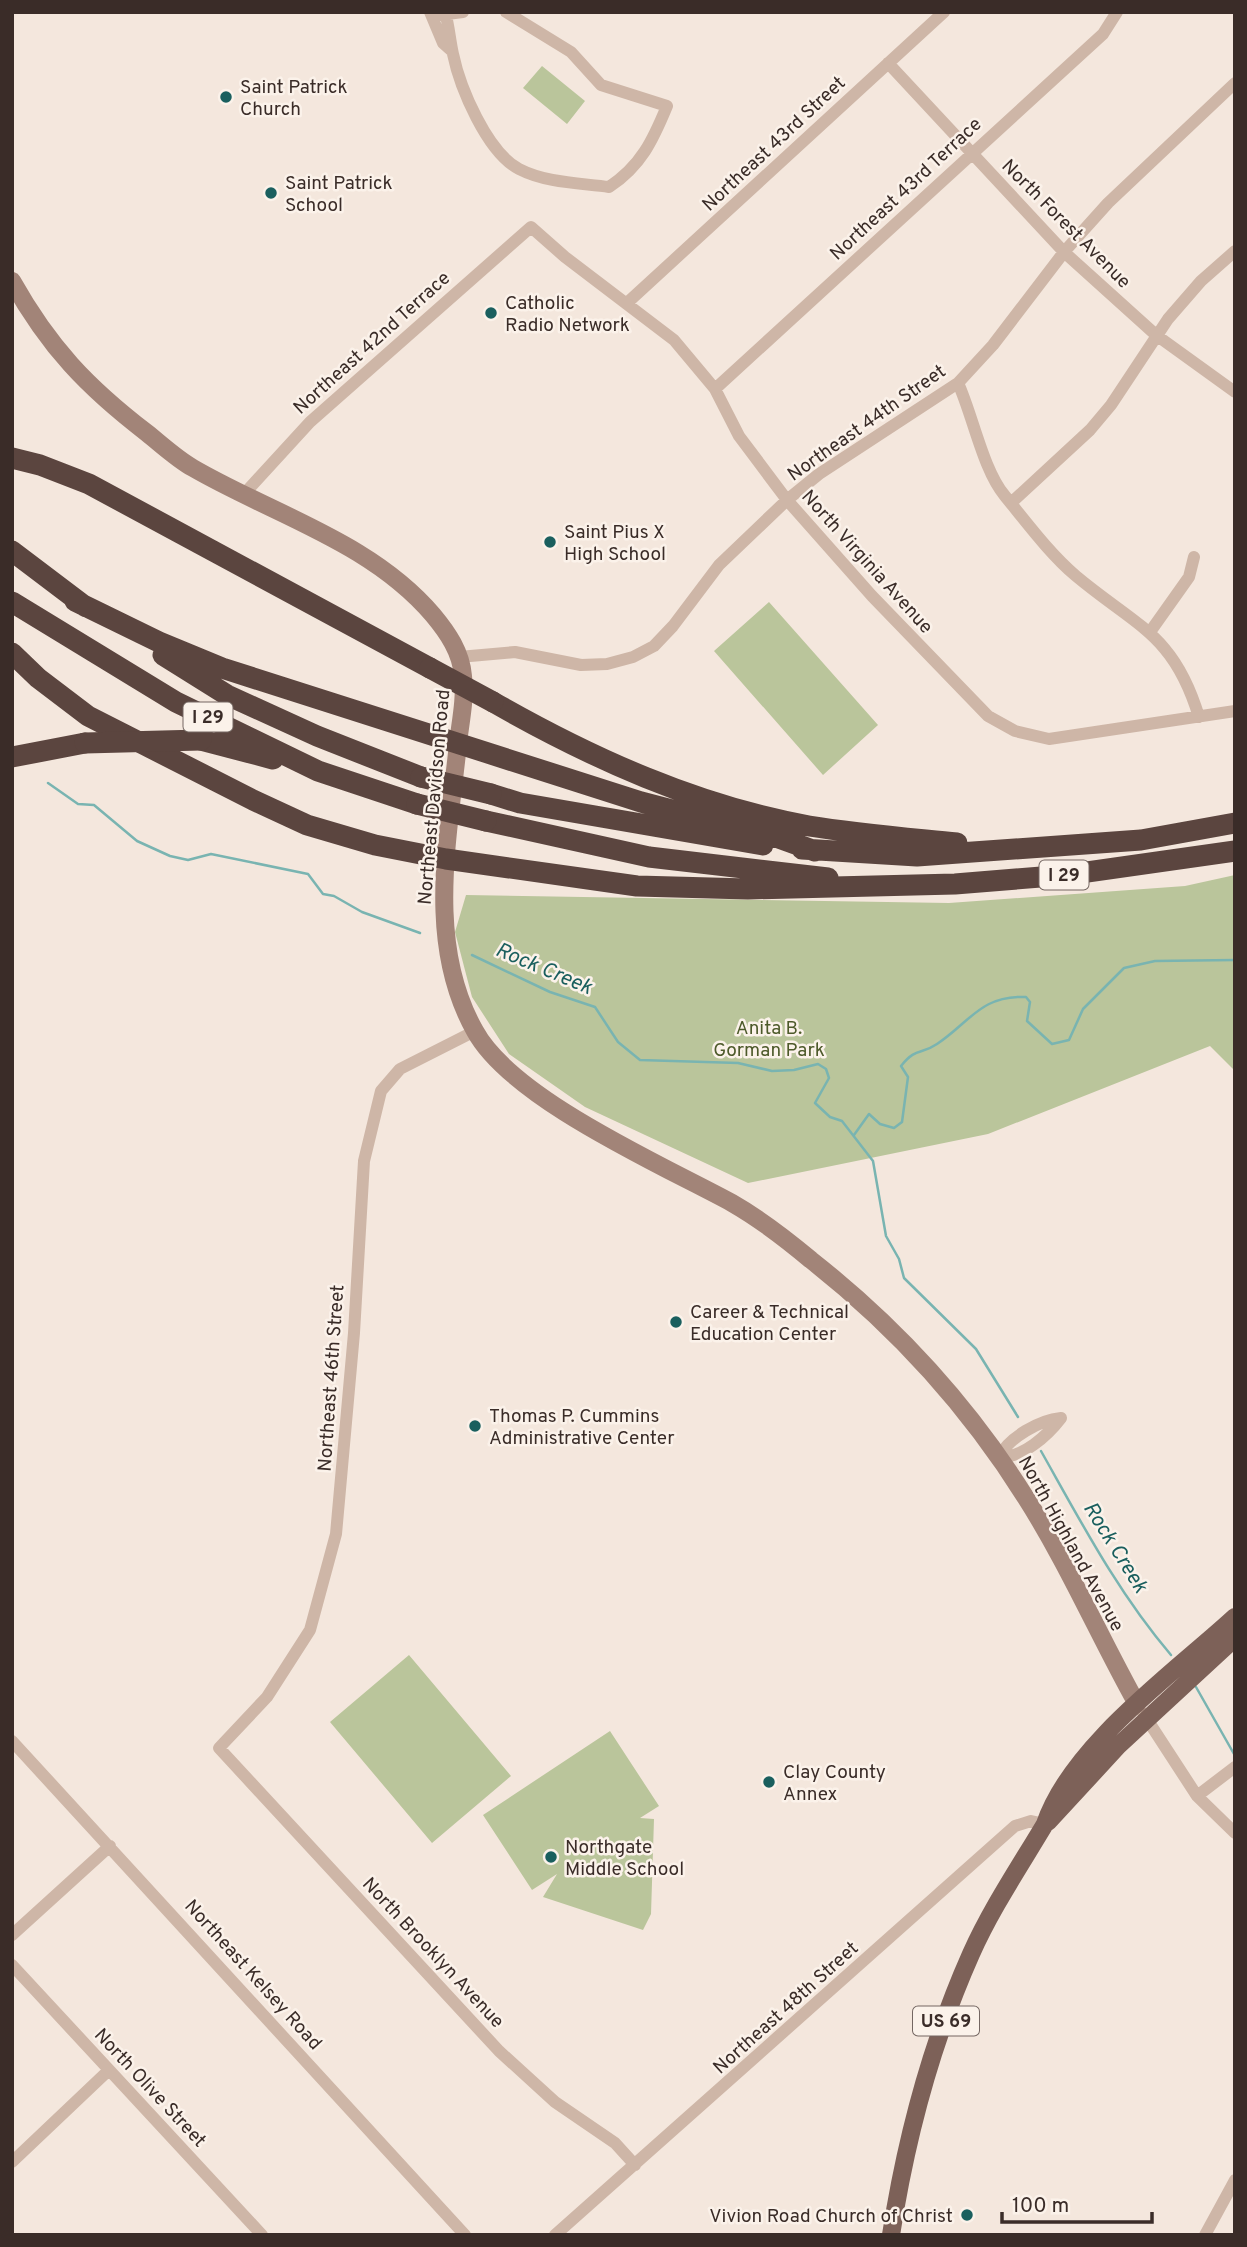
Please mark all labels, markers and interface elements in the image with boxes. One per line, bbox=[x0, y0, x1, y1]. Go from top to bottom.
street label: Northeast 43rd Street bbox=[698, 72, 851, 217]
place label: Saint Patrick Church bbox=[240, 76, 348, 122]
marker: Saint Patrick Church bbox=[218, 89, 234, 105]
street label: Northeast 43rd Terrace bbox=[826, 113, 987, 266]
street label: North Forest Avenue bbox=[996, 155, 1135, 294]
place label: Saint Patrick School bbox=[285, 172, 393, 218]
marker: Saint Patrick School bbox=[263, 185, 279, 201]
street label: Northeast 42nd Terrace bbox=[289, 267, 456, 420]
place label: Catholic Radio Network bbox=[505, 292, 630, 338]
marker: Catholic Radio Network bbox=[483, 305, 499, 321]
street label: Northeast 44th Street bbox=[783, 360, 951, 487]
street label: North Virginia Avenue bbox=[796, 485, 937, 639]
place label: Saint Pius X High School bbox=[564, 521, 666, 567]
marker: Saint Pius X High School bbox=[542, 534, 558, 550]
street label: Northeast Davidson Road bbox=[414, 688, 456, 906]
road number: I 29 bbox=[184, 702, 232, 732]
road number: I 29 bbox=[1040, 860, 1088, 890]
water label: Rock Creek bbox=[491, 937, 596, 1002]
park label: Anita B. Gorman Park bbox=[713, 1017, 825, 1063]
street label: Northeast 46th Street bbox=[313, 1284, 351, 1472]
place label: Career & Technical Education Center bbox=[690, 1301, 849, 1347]
marker: Career & Technical Education Center bbox=[668, 1314, 684, 1330]
place label: Thomas P. Cummins Administrative Center bbox=[489, 1405, 675, 1451]
marker: Thomas P. Cummins Administrative Center bbox=[467, 1418, 483, 1434]
street label: North Highland Avenue bbox=[1012, 1452, 1129, 1636]
water label: Rock Creek bbox=[1076, 1497, 1154, 1599]
place label: Clay County Annex bbox=[783, 1761, 886, 1807]
marker: Clay County Annex bbox=[761, 1774, 777, 1790]
place label: Northgate Middle School bbox=[565, 1836, 684, 1882]
marker: Northgate Middle School bbox=[543, 1849, 559, 1865]
street label: North Brooklyn Avenue bbox=[356, 1873, 509, 2034]
street label: Northeast Kelsey Road bbox=[179, 1895, 326, 2056]
street label: Northeast 48th Street bbox=[709, 1937, 864, 2080]
road number: US 69 bbox=[913, 2007, 979, 2036]
street label: North Olive Street bbox=[88, 2024, 211, 2153]
scale bar bbox=[1002, 2180, 1152, 2224]
text: 100 m bbox=[1012, 2193, 1069, 2220]
place label: Vivion Road Church of Christ bbox=[709, 2205, 953, 2229]
marker: Vivion Road Church of Christ bbox=[959, 2207, 975, 2223]

